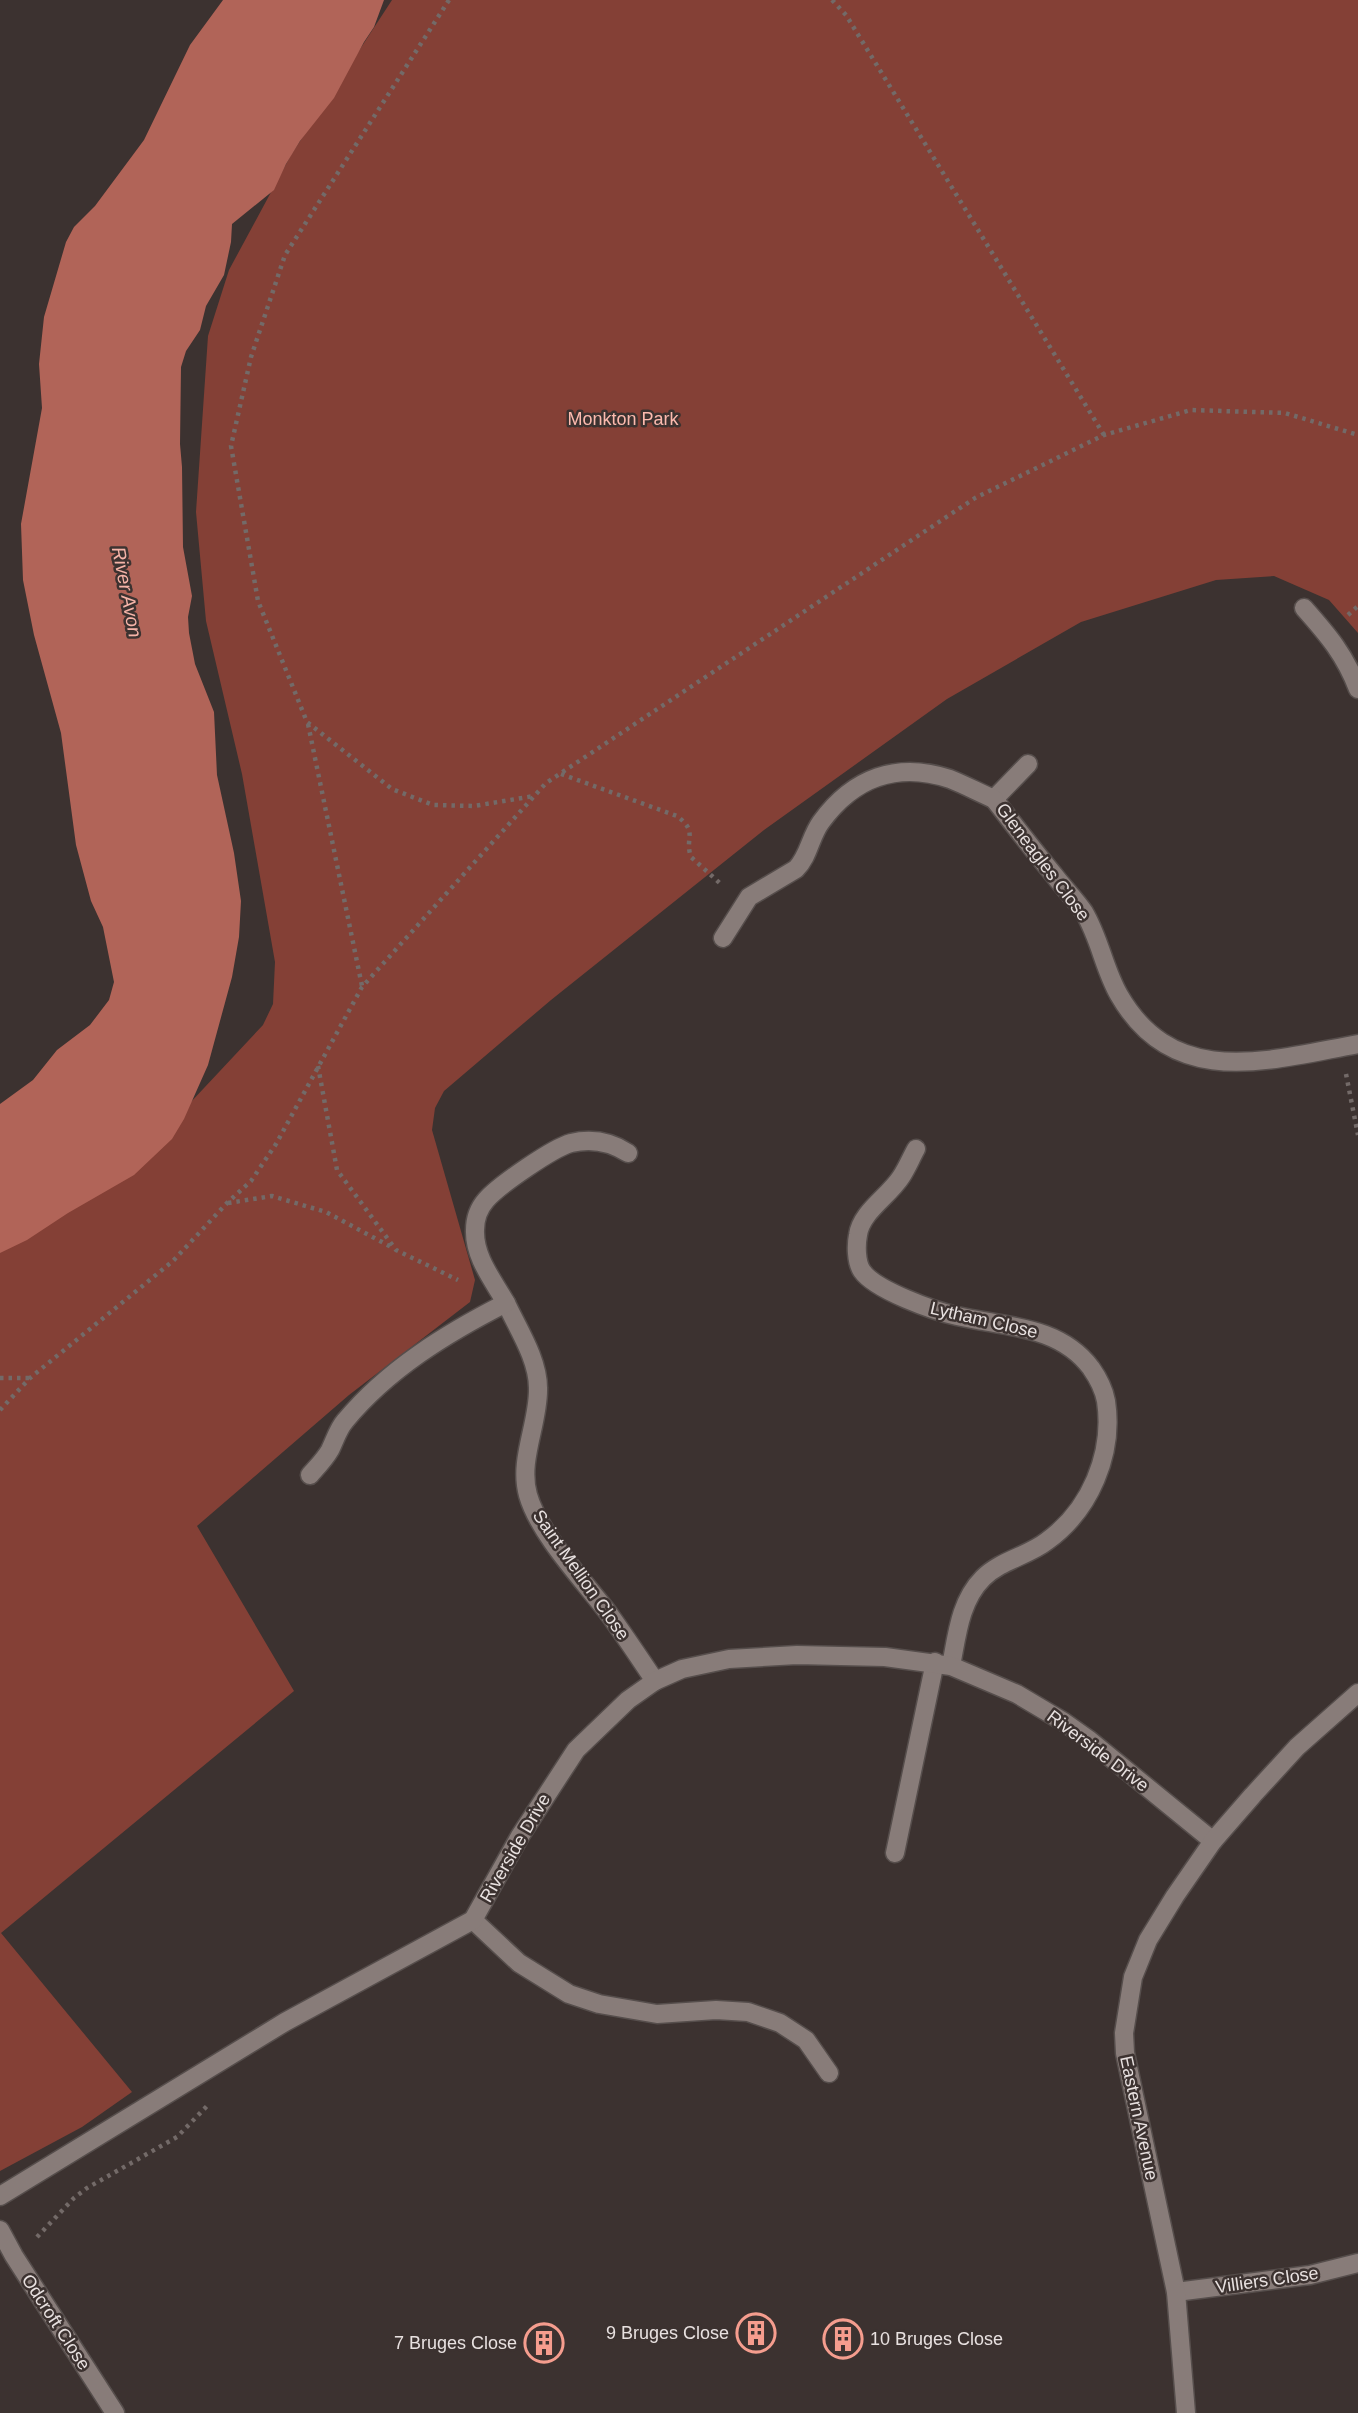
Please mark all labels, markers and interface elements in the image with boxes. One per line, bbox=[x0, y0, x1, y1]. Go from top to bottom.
park label: Monkton Park bbox=[567, 409, 680, 429]
water label: River Avon bbox=[108, 545, 146, 639]
street label: Gleneagles Close bbox=[992, 799, 1094, 925]
street label: Lytham Close bbox=[928, 1298, 1040, 1342]
street label: Saint Mellion Close bbox=[529, 1506, 633, 1644]
street label: Riverside Drive bbox=[1043, 1706, 1153, 1796]
street label: Riverside Drive bbox=[476, 1790, 554, 1906]
street label: Eastern Avenue bbox=[1116, 2054, 1162, 2182]
street label: Villiers Close bbox=[1214, 2263, 1320, 2297]
street label: Odcroft Close bbox=[18, 2270, 94, 2374]
building icon: 9 Bruges Close bbox=[735, 2312, 777, 2354]
building icon: 10 Bruges Close bbox=[822, 2318, 864, 2360]
building icon: 7 Bruges Close bbox=[523, 2322, 565, 2364]
place label: 9 Bruges Close bbox=[606, 2323, 729, 2343]
place label: 10 Bruges Close bbox=[870, 2329, 1003, 2349]
place label: 7 Bruges Close bbox=[394, 2333, 517, 2353]

